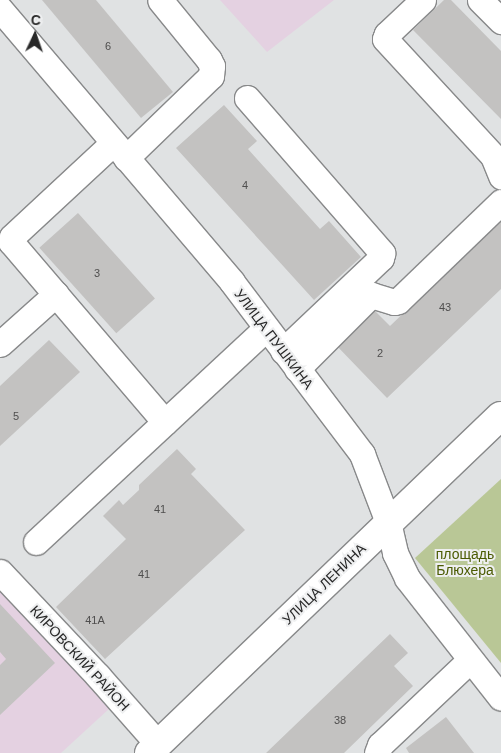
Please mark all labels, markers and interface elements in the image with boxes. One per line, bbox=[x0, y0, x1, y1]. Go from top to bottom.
north arrow bbox=[10, 10, 60, 60]
text: С bbox=[30, 12, 41, 28]
house number: 6 bbox=[105, 39, 111, 53]
house number: 4 bbox=[242, 178, 248, 192]
house number: 3 bbox=[94, 266, 100, 280]
street label: УЛИЦА ПУШКИНА bbox=[231, 286, 317, 392]
house number: 43 bbox=[439, 300, 451, 314]
house number: 2 bbox=[377, 346, 383, 360]
house number: 5 bbox=[13, 409, 19, 423]
house number: 41 bbox=[154, 502, 166, 516]
street label: УЛИЦА ЛЕНИНА bbox=[279, 540, 369, 628]
park label: площадь Блюхера bbox=[436, 546, 494, 578]
house number: 41 bbox=[138, 567, 150, 581]
street label: КИРОВСКИЙ РАЙОН bbox=[27, 602, 133, 714]
house number: 41А bbox=[85, 613, 105, 627]
house number: 38 bbox=[334, 713, 346, 727]

